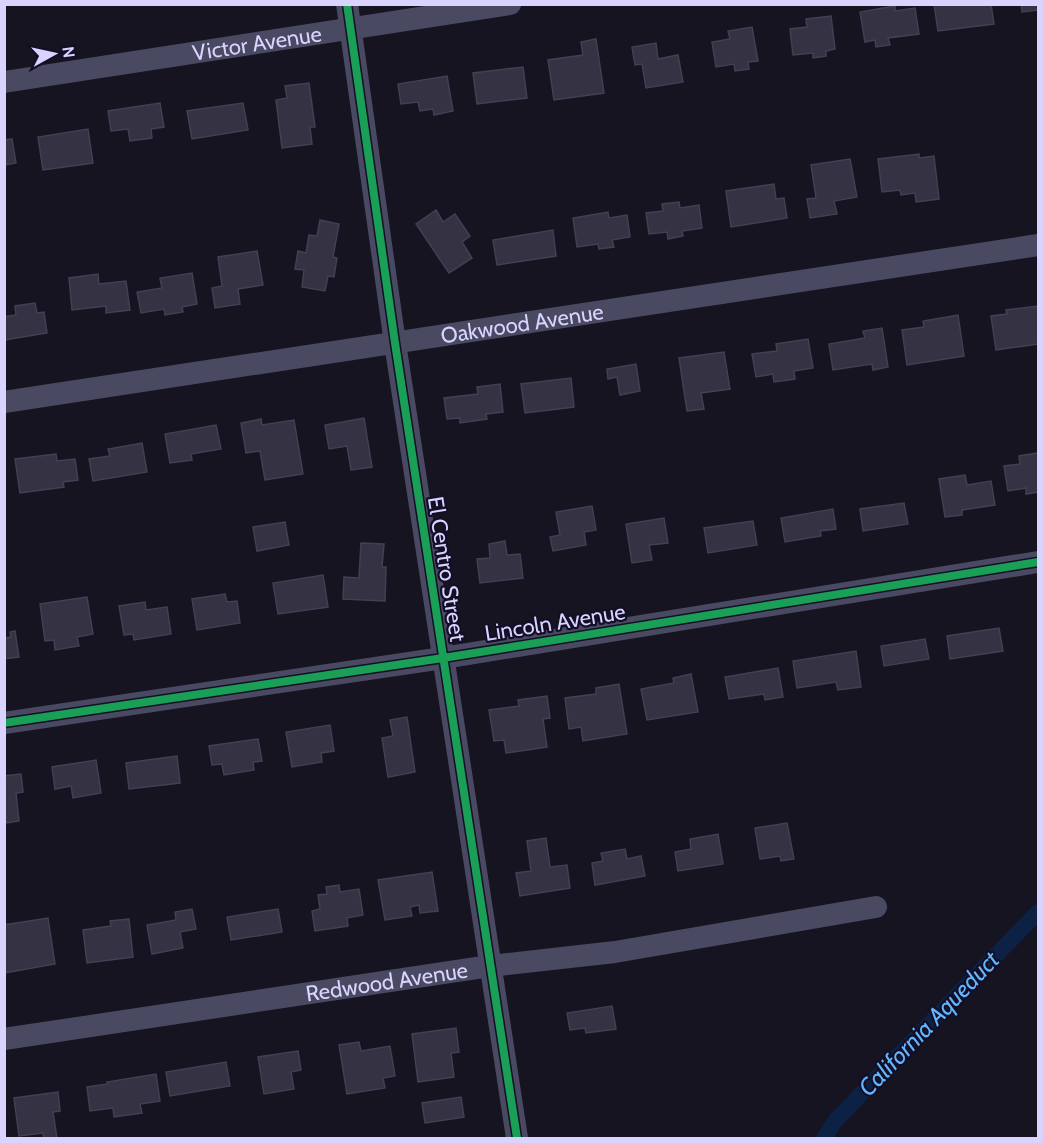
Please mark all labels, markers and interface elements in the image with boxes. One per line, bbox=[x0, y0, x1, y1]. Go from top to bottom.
street label: Victor Avenue bbox=[191, 20, 323, 67]
north arrow bbox=[24, 24, 84, 84]
text: N bbox=[58, 45, 79, 59]
street label: Oakwood Avenue bbox=[439, 298, 605, 350]
street label: El Centro Street bbox=[422, 495, 471, 644]
street label: Lincoln Avenue bbox=[483, 598, 627, 647]
water label: California Aqueduct bbox=[852, 945, 1005, 1102]
street label: Redwood Avenue bbox=[304, 957, 470, 1007]

